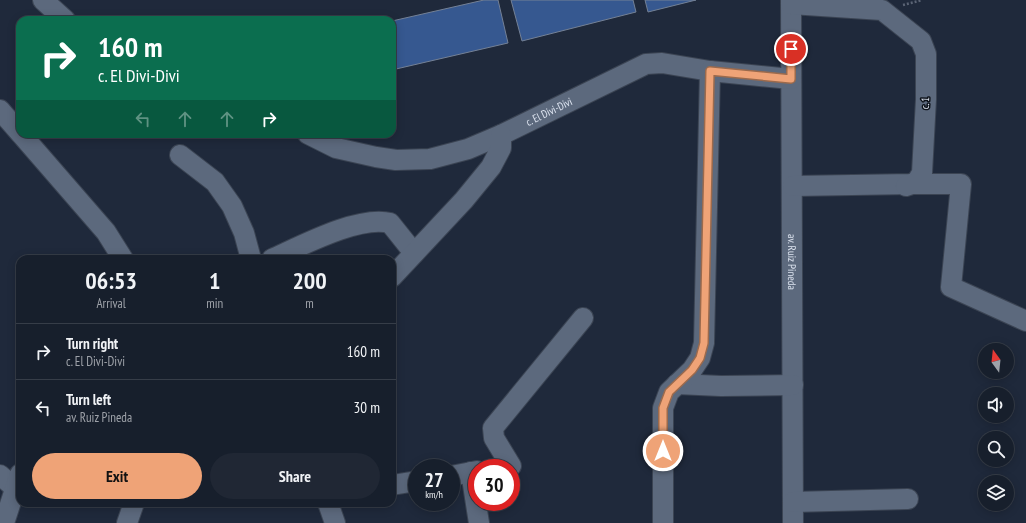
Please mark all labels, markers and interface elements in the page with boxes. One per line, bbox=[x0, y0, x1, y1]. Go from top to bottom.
text: 160 m bbox=[98, 28, 162, 65]
icon: right bbox=[32, 32, 84, 84]
pin bbox=[774, 32, 808, 66]
icon: arrive bbox=[780, 38, 802, 60]
text: c. El Divi-Divi bbox=[98, 64, 180, 87]
street label: c. El Divi-Divi bbox=[523, 94, 574, 129]
street label: c. 1 bbox=[918, 96, 932, 109]
icon: left bbox=[132, 108, 154, 130]
icon: ahead bbox=[174, 108, 196, 130]
icon: ahead bbox=[216, 108, 238, 130]
icon: right bbox=[258, 108, 280, 130]
street label: av. Ruiz Pineda bbox=[785, 234, 799, 290]
text: 06:53 bbox=[85, 265, 137, 296]
text: 1 bbox=[209, 265, 220, 296]
text: 200 bbox=[292, 265, 327, 296]
text: Arrival bbox=[96, 295, 126, 312]
text: min bbox=[206, 295, 223, 312]
text: m bbox=[305, 295, 314, 312]
text: Turn right bbox=[66, 334, 118, 353]
icon: right bbox=[32, 341, 54, 363]
text: 160 m bbox=[347, 342, 380, 361]
north arrow bbox=[978, 343, 1014, 379]
map controls bbox=[978, 343, 1014, 511]
text: c. El Divi-Divi bbox=[66, 353, 125, 370]
button: sound bbox=[978, 387, 1014, 423]
text: Turn left bbox=[66, 390, 111, 409]
icon: left bbox=[32, 397, 54, 419]
text: 30 m bbox=[354, 398, 380, 417]
text: av. Ruiz Pineda bbox=[66, 409, 132, 426]
position arrow bbox=[642, 430, 684, 472]
button: search bbox=[978, 431, 1014, 467]
button: Exit bbox=[32, 453, 202, 499]
button: Share bbox=[210, 453, 380, 499]
speed limit sign: 30 bbox=[468, 459, 520, 511]
text: 27 bbox=[424, 467, 444, 493]
button: layers bbox=[978, 475, 1014, 511]
text: km/h bbox=[425, 488, 443, 501]

